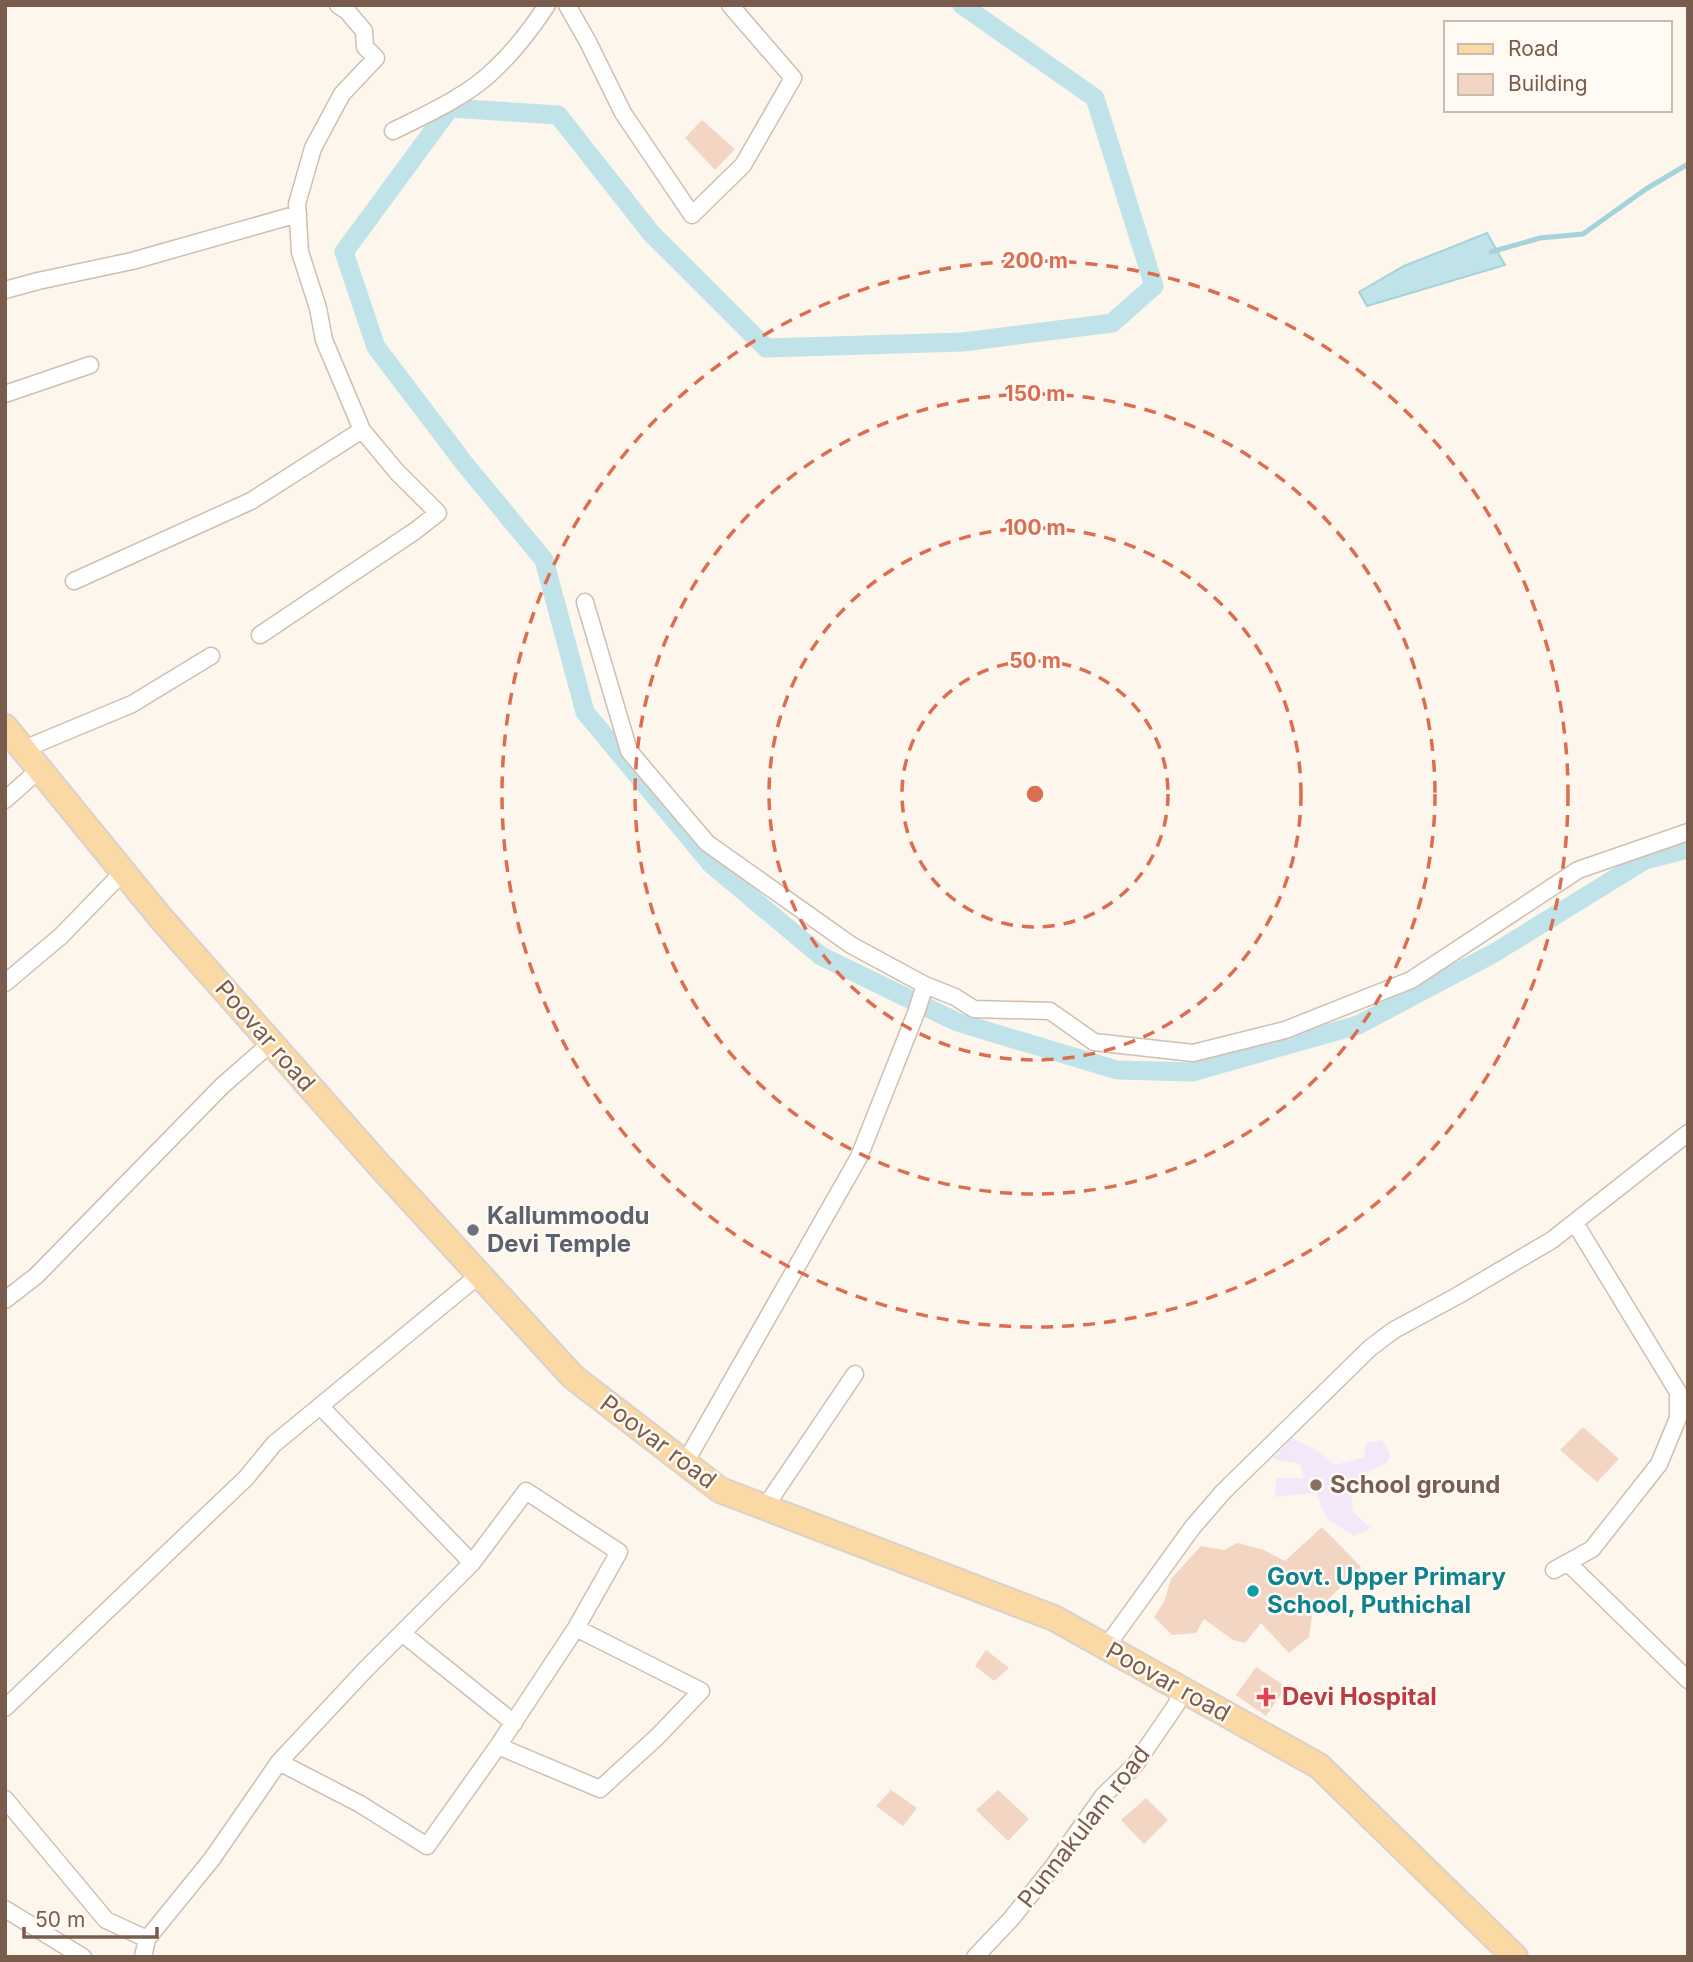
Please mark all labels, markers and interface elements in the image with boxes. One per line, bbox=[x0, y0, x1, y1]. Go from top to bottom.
legend bbox=[1444, 21, 1672, 112]
text: Road bbox=[1508, 36, 1559, 61]
text: Building bbox=[1508, 71, 1588, 96]
text: 200 m bbox=[1002, 248, 1068, 273]
text: 150 m bbox=[1005, 381, 1065, 406]
text: 100 m bbox=[1004, 515, 1066, 540]
text: 50 m bbox=[1009, 648, 1061, 673]
centre of rings bbox=[1023, 782, 1047, 806]
street label: Poovar road bbox=[209, 974, 321, 1097]
place label: Kallummoodu Devi Temple bbox=[487, 1201, 649, 1258]
marker: Kallummoodu Devi Temple bbox=[465, 1222, 481, 1238]
street label: Poovar road bbox=[595, 1389, 722, 1495]
place label: School ground bbox=[1330, 1470, 1500, 1499]
marker: School ground bbox=[1308, 1477, 1324, 1493]
place label: Govt. Upper Primary School, Puthichal bbox=[1267, 1562, 1506, 1619]
marker: Govt. Upper Primary School, Puthichal bbox=[1245, 1583, 1261, 1599]
street label: Poovar road bbox=[1101, 1636, 1235, 1728]
place label: Devi Hospital bbox=[1282, 1682, 1437, 1711]
marker: Devi Hospital bbox=[1256, 1687, 1276, 1707]
street label: Punnakulam road bbox=[1011, 1740, 1156, 1913]
scale bar bbox=[24, 1896, 158, 1940]
text: 50 m bbox=[35, 1907, 85, 1932]

